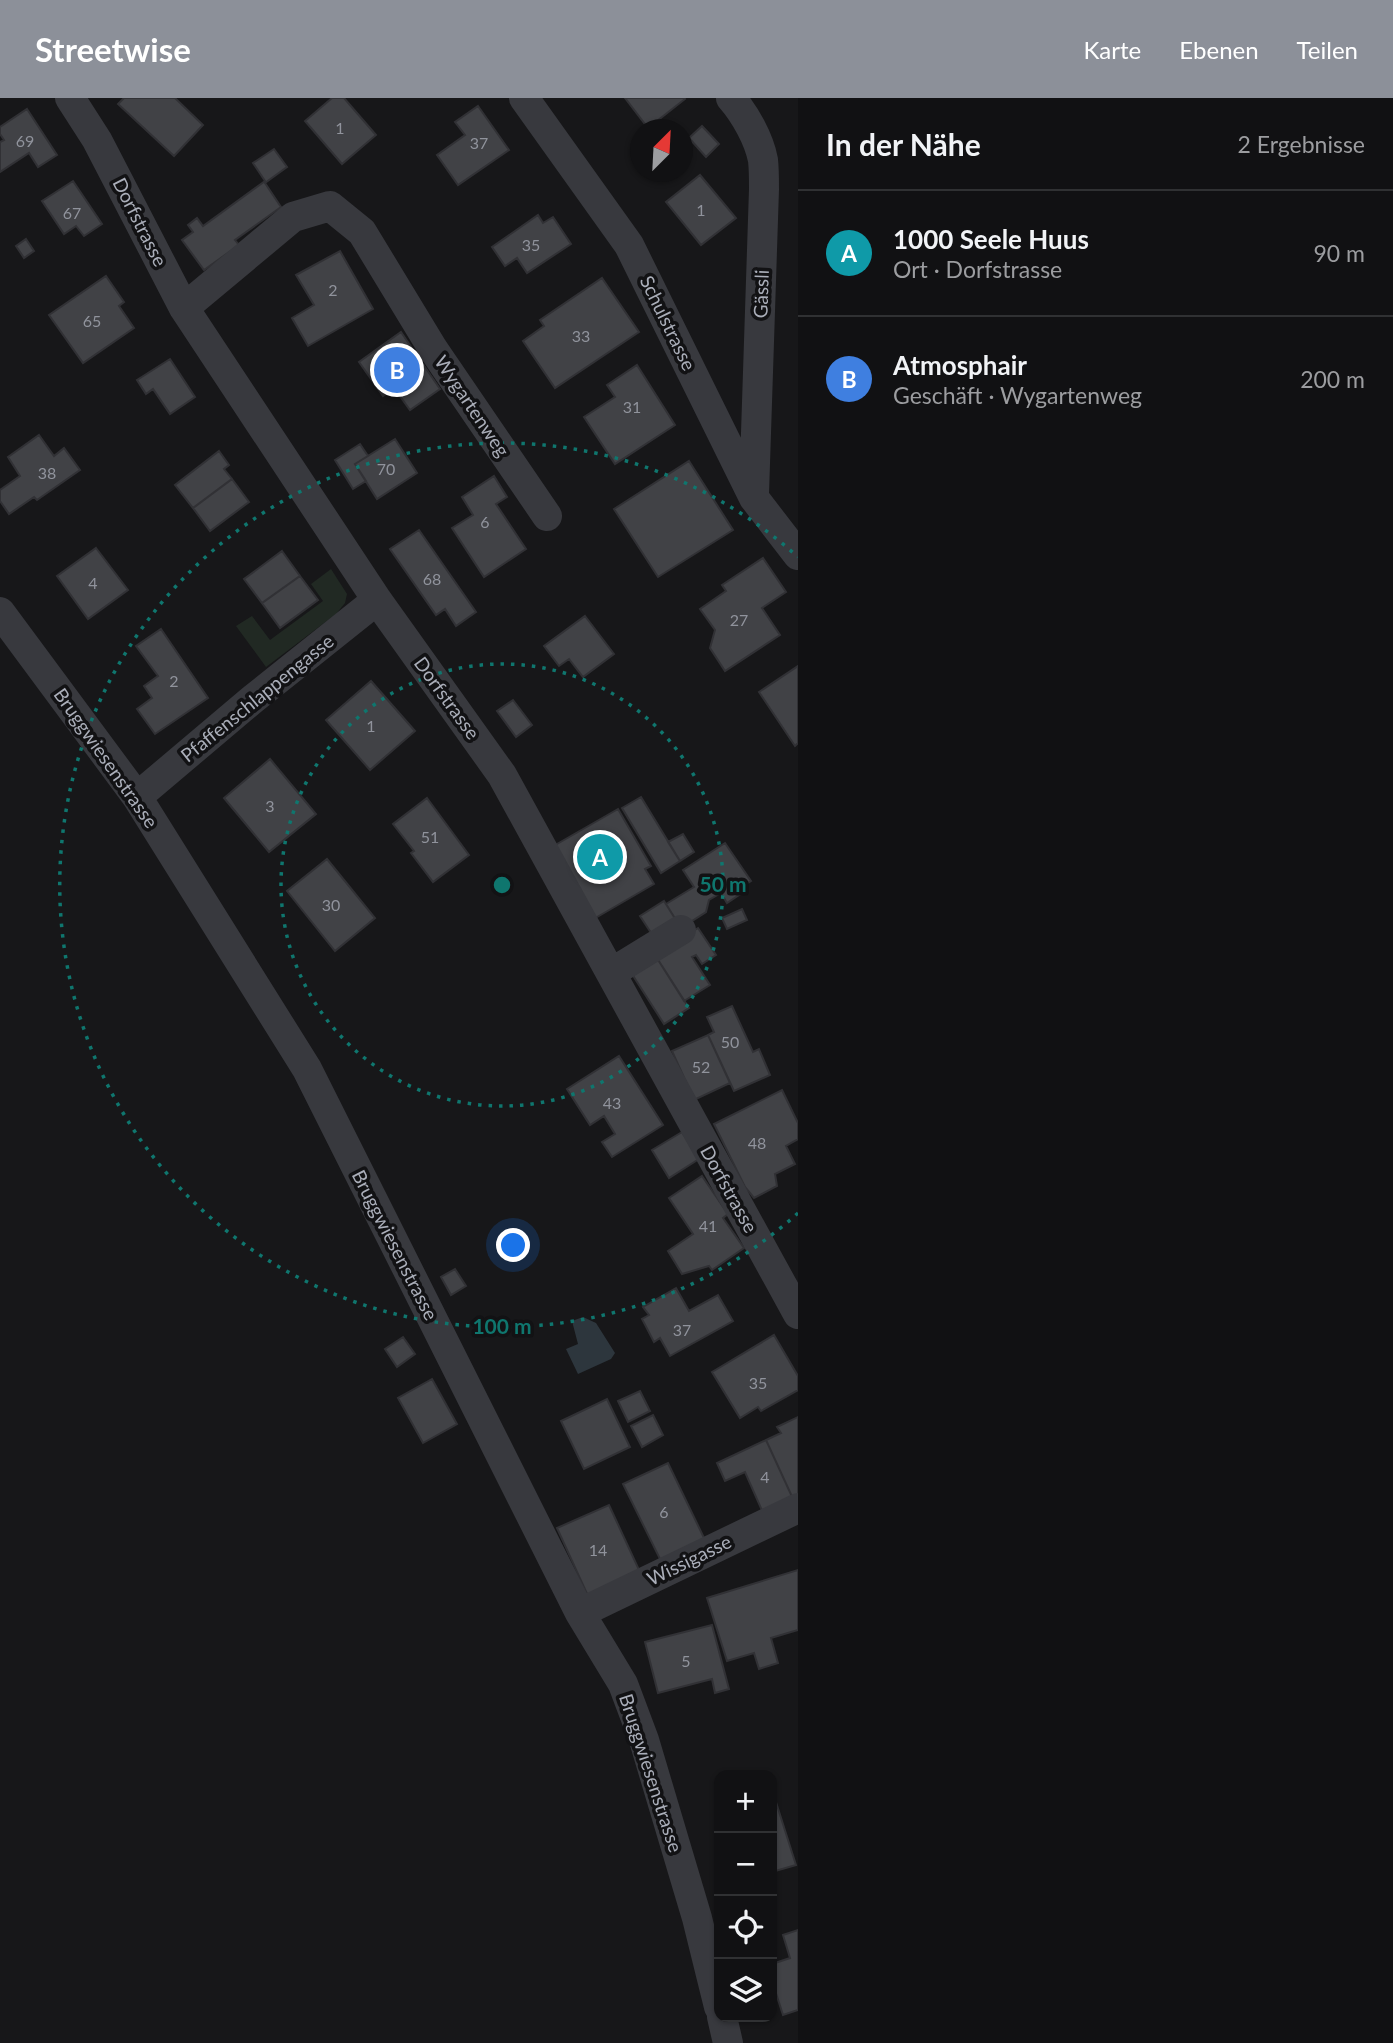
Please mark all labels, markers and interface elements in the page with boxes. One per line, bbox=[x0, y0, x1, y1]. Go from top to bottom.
text: Streetwise bbox=[35, 29, 191, 69]
text: Karte bbox=[1084, 35, 1141, 64]
text: Ebenen bbox=[1179, 35, 1259, 64]
text: Teilen bbox=[1297, 35, 1358, 64]
house number: 1 bbox=[335, 118, 345, 137]
north arrow bbox=[630, 119, 693, 182]
text: In der Nähe bbox=[826, 126, 981, 162]
text: 2 Ergebnisse bbox=[1237, 130, 1365, 158]
house number: 69 bbox=[16, 131, 34, 150]
house number: 37 bbox=[470, 133, 488, 152]
street label: Dorfstrasse bbox=[108, 174, 173, 270]
house number: 1 bbox=[696, 200, 706, 219]
house number: 67 bbox=[63, 203, 81, 222]
text: 1000 Seele Huus bbox=[893, 223, 1089, 255]
house number: 35 bbox=[522, 235, 540, 254]
text: A bbox=[841, 239, 857, 267]
text: 90 m bbox=[1314, 239, 1365, 267]
text: Ort · Dorfstrasse bbox=[893, 255, 1062, 283]
street label: Gässli bbox=[748, 269, 773, 319]
street label: Schulstrasse bbox=[636, 272, 701, 374]
house number: 2 bbox=[328, 280, 338, 299]
house number: 65 bbox=[83, 311, 101, 330]
house number: 33 bbox=[572, 326, 590, 345]
pin: B bbox=[374, 344, 420, 396]
text: Atmosphair bbox=[893, 349, 1027, 381]
street label: Wygartenweg bbox=[430, 351, 515, 461]
text: B bbox=[841, 365, 857, 393]
text: 200 m bbox=[1300, 365, 1365, 393]
text: Geschäft · Wygartenweg bbox=[893, 381, 1142, 409]
house number: 31 bbox=[623, 397, 641, 416]
house number: 70 bbox=[377, 459, 395, 478]
house number: 38 bbox=[38, 463, 56, 482]
house number: 6 bbox=[480, 512, 490, 531]
house number: 68 bbox=[423, 569, 441, 588]
house number: 4 bbox=[88, 573, 98, 592]
house number: 27 bbox=[730, 610, 748, 629]
street label: Pfaffenschlappengasse bbox=[176, 629, 338, 766]
street label: Dorfstrasse bbox=[410, 652, 485, 743]
house number: 2 bbox=[169, 671, 179, 690]
street label: Bruggwiesenstrasse bbox=[50, 683, 163, 832]
house number: 1 bbox=[366, 716, 376, 735]
house number: 3 bbox=[265, 796, 275, 815]
house number: 51 bbox=[421, 827, 439, 846]
pin: A bbox=[577, 831, 623, 883]
text: 50 m bbox=[699, 871, 747, 896]
centre of rings bbox=[490, 873, 514, 897]
house number: 30 bbox=[322, 895, 340, 914]
house number: 50 bbox=[721, 1032, 739, 1051]
house number: 52 bbox=[692, 1057, 710, 1076]
house number: 43 bbox=[603, 1093, 621, 1112]
house number: 48 bbox=[748, 1133, 766, 1152]
street label: Dorfstrasse bbox=[696, 1141, 763, 1236]
street label: Bruggwiesenstrasse bbox=[348, 1166, 443, 1324]
house number: 41 bbox=[699, 1216, 717, 1235]
your location bbox=[496, 1228, 530, 1262]
text: 100 m bbox=[472, 1313, 532, 1338]
house number: 37 bbox=[673, 1320, 691, 1339]
house number: 35 bbox=[749, 1373, 767, 1392]
house number: 4 bbox=[760, 1467, 770, 1486]
house number: 6 bbox=[659, 1502, 669, 1521]
street label: Wissigasse bbox=[643, 1529, 735, 1590]
house number: 14 bbox=[589, 1540, 607, 1559]
house number: 5 bbox=[681, 1651, 691, 1670]
street label: Bruggwiesenstrasse bbox=[615, 1691, 688, 1855]
map controls bbox=[714, 1770, 777, 2022]
button: + bbox=[714, 1770, 777, 1833]
button: − bbox=[714, 1833, 777, 1896]
button: locate bbox=[714, 1896, 777, 1959]
button: layers bbox=[714, 1959, 777, 2022]

